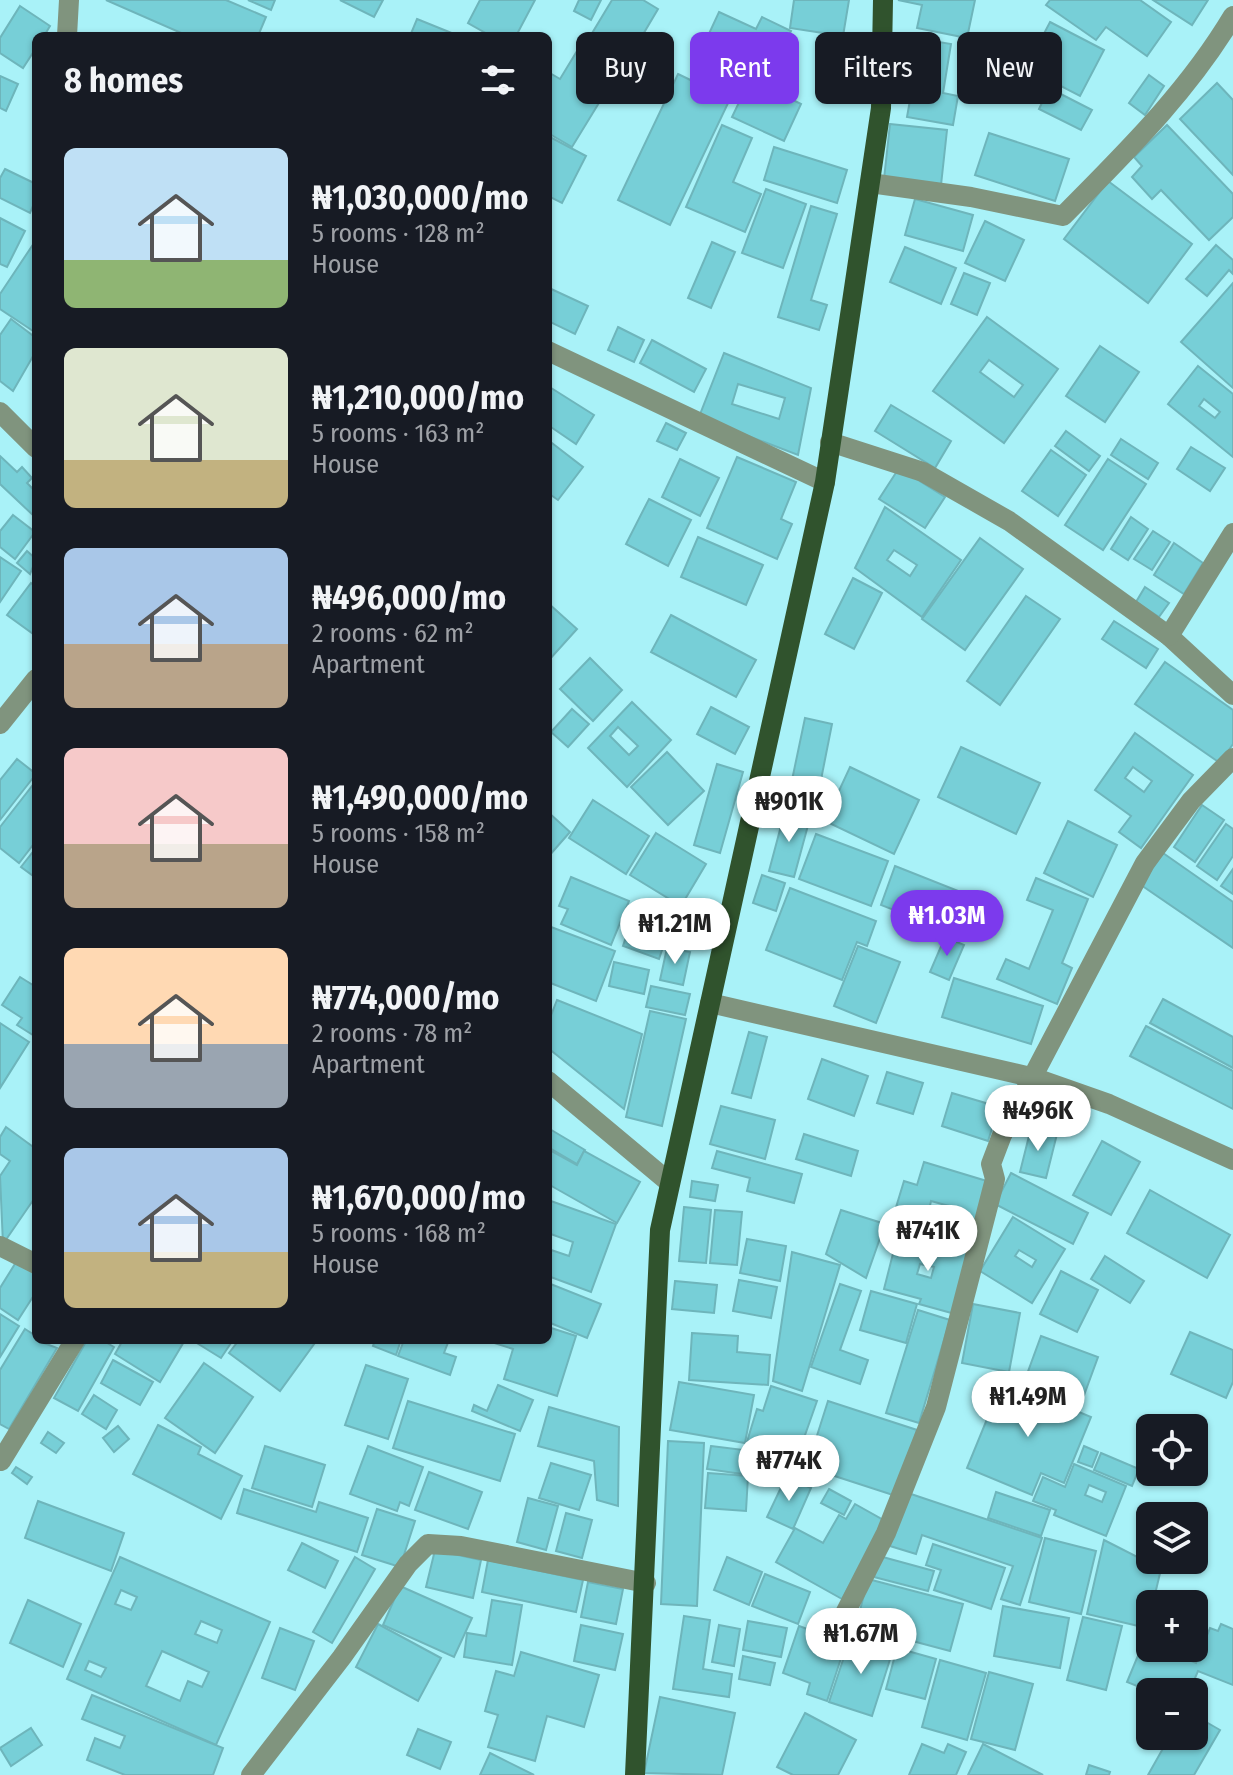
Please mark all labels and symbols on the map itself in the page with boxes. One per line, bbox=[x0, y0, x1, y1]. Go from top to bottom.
pin: ₦901K bbox=[733, 776, 845, 844]
pin: ₦1.03M bbox=[882, 890, 1012, 958]
pin: ₦1.21M bbox=[610, 898, 740, 966]
pin: ₦496K bbox=[982, 1085, 1094, 1153]
pin: ₦741K bbox=[872, 1205, 984, 1273]
pin: ₦1.49M bbox=[963, 1371, 1093, 1439]
pin: ₦774K bbox=[733, 1435, 845, 1503]
pin: ₦1.67M bbox=[796, 1608, 926, 1676]

